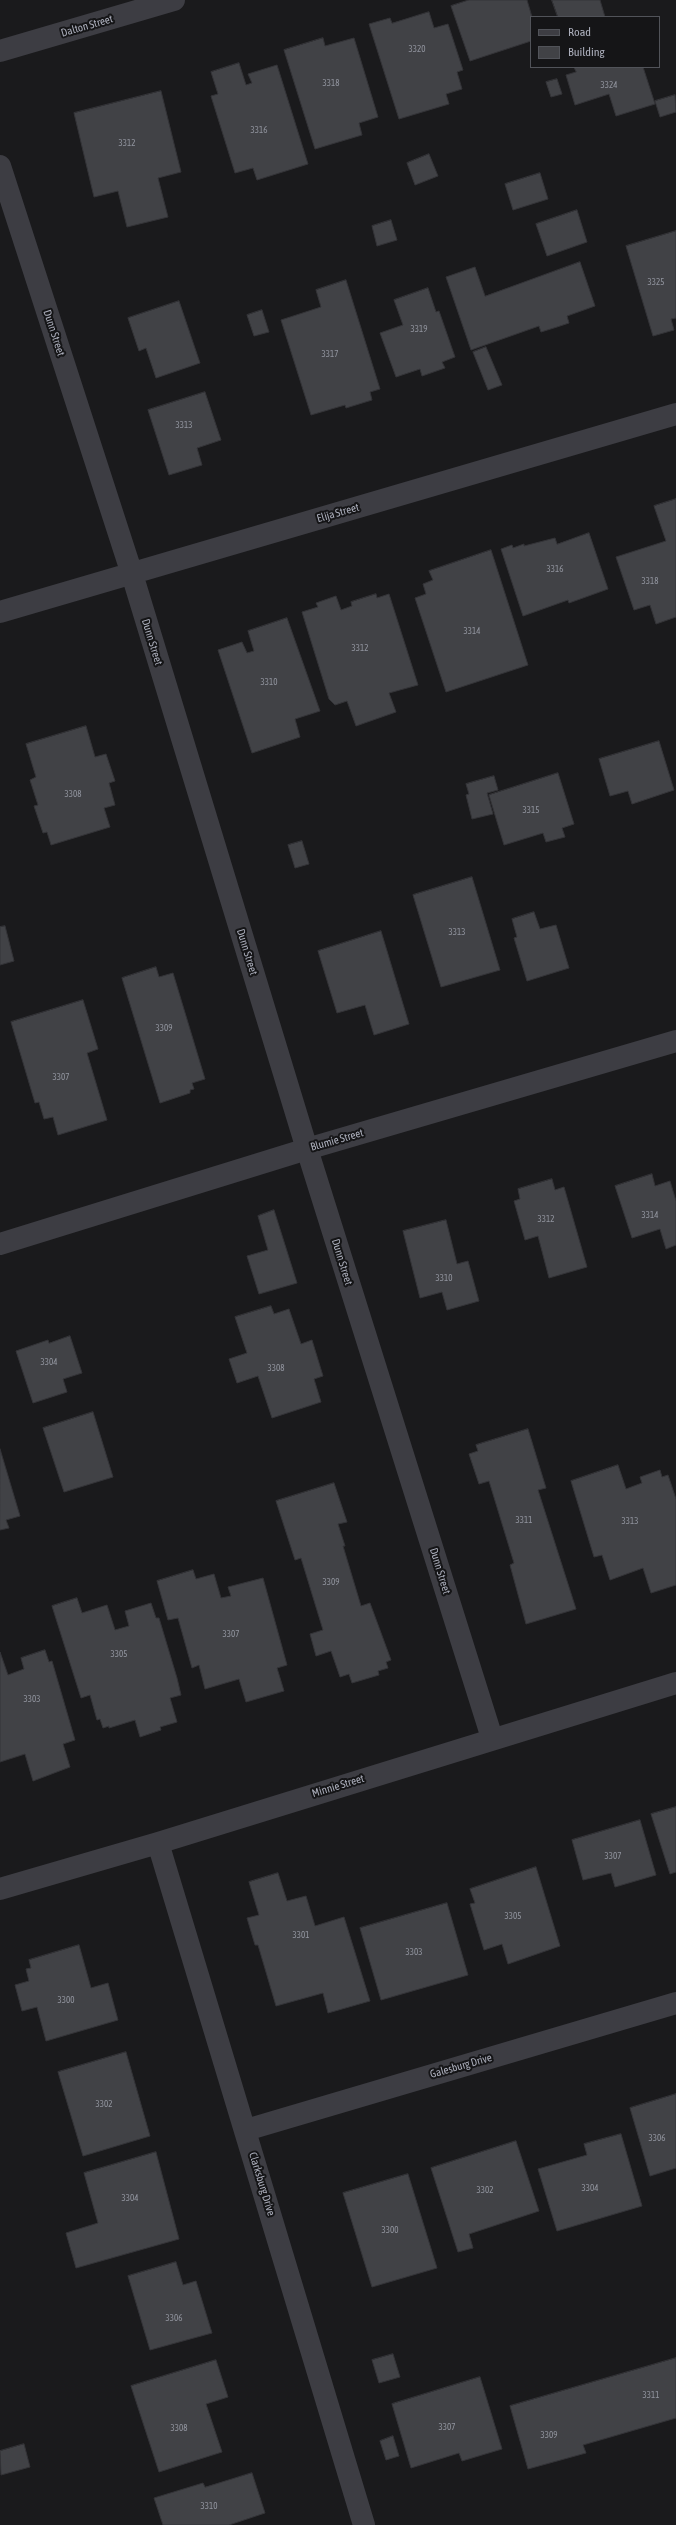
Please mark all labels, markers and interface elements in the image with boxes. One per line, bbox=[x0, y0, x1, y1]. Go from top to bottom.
street label: Dalton Street bbox=[60, 12, 114, 40]
legend bbox=[530, 16, 660, 68]
text: Road bbox=[568, 25, 591, 39]
house number: 3320 bbox=[409, 44, 425, 54]
text: Building bbox=[568, 45, 605, 59]
house number: 3318 bbox=[323, 78, 339, 88]
house number: 3324 bbox=[601, 80, 617, 90]
house number: 3316 bbox=[251, 125, 267, 135]
house number: 3312 bbox=[119, 138, 135, 148]
house number: 3325 bbox=[648, 277, 664, 287]
street label: Dunn Street bbox=[40, 308, 68, 358]
house number: 3319 bbox=[411, 324, 427, 334]
house number: 3317 bbox=[322, 349, 338, 359]
house number: 3313 bbox=[176, 420, 192, 430]
street label: Elija Street bbox=[315, 501, 361, 525]
house number: 3316 bbox=[547, 564, 563, 574]
house number: 3318 bbox=[642, 576, 658, 586]
street label: Dunn Street bbox=[139, 617, 165, 667]
house number: 3314 bbox=[464, 626, 480, 636]
house number: 3312 bbox=[352, 643, 368, 653]
house number: 3310 bbox=[261, 677, 277, 687]
house number: 3308 bbox=[65, 789, 81, 799]
house number: 3315 bbox=[523, 805, 539, 815]
street label: Dunn Street bbox=[234, 927, 260, 977]
house number: 3313 bbox=[449, 927, 465, 937]
house number: 3309 bbox=[156, 1023, 172, 1033]
house number: 3307 bbox=[53, 1072, 69, 1082]
street label: Blumie Street bbox=[309, 1126, 365, 1154]
house number: 3314 bbox=[642, 1210, 658, 1220]
house number: 3312 bbox=[538, 1214, 554, 1224]
street label: Dunn Street bbox=[329, 1237, 355, 1287]
house number: 3310 bbox=[436, 1273, 452, 1283]
house number: 3304 bbox=[41, 1357, 57, 1367]
house number: 3308 bbox=[268, 1363, 284, 1373]
house number: 3311 bbox=[516, 1515, 532, 1525]
house number: 3313 bbox=[622, 1516, 638, 1526]
street label: Dunn Street bbox=[427, 1546, 453, 1596]
house number: 3309 bbox=[323, 1577, 339, 1587]
house number: 3307 bbox=[223, 1629, 239, 1639]
house number: 3305 bbox=[111, 1649, 127, 1659]
house number: 3303 bbox=[24, 1694, 40, 1704]
street label: Minnie Street bbox=[310, 1772, 366, 1800]
house number: 3307 bbox=[605, 1851, 621, 1861]
house number: 3305 bbox=[505, 1911, 521, 1921]
house number: 3301 bbox=[293, 1930, 309, 1940]
house number: 3303 bbox=[406, 1947, 422, 1957]
house number: 3300 bbox=[58, 1995, 74, 2005]
street label: Galesburg Drive bbox=[429, 2051, 493, 2081]
house number: 3302 bbox=[96, 2099, 112, 2109]
house number: 3306 bbox=[649, 2133, 665, 2143]
street label: Clarksburg Drive bbox=[246, 2151, 278, 2217]
house number: 3304 bbox=[582, 2183, 598, 2193]
house number: 3302 bbox=[477, 2185, 493, 2195]
house number: 3304 bbox=[122, 2193, 138, 2203]
house number: 3300 bbox=[382, 2225, 398, 2235]
house number: 3306 bbox=[166, 2313, 182, 2323]
house number: 3311 bbox=[643, 2390, 659, 2400]
house number: 3307 bbox=[439, 2422, 455, 2432]
house number: 3308 bbox=[171, 2423, 187, 2433]
house number: 3309 bbox=[541, 2430, 557, 2440]
house number: 3310 bbox=[201, 2501, 217, 2511]

